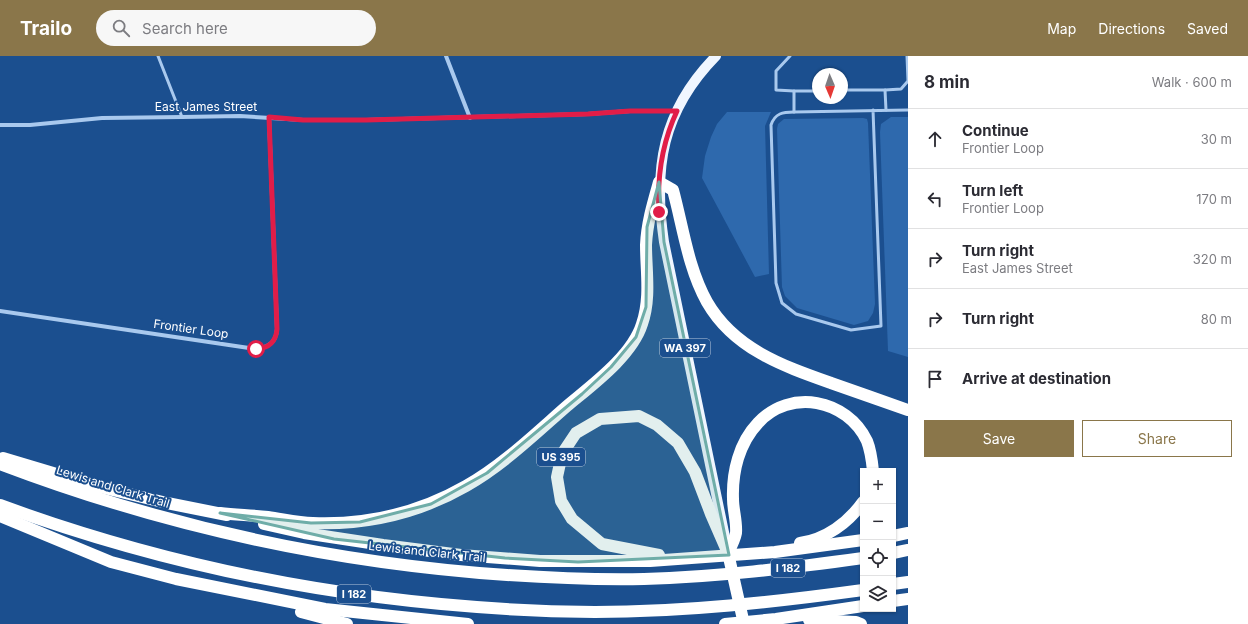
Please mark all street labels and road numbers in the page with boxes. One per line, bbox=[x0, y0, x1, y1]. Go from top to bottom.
street label: East James Street bbox=[155, 99, 257, 114]
street label: Frontier Loop bbox=[153, 316, 230, 341]
road number: WA 397 bbox=[660, 339, 710, 357]
road number: US 395 bbox=[537, 448, 585, 466]
street label: Lewis and Clark Trail bbox=[55, 462, 172, 511]
street label: Lewis and Clark Trail bbox=[368, 538, 486, 565]
road number: I 182 bbox=[771, 559, 805, 577]
road number: I 182 bbox=[337, 585, 371, 603]

